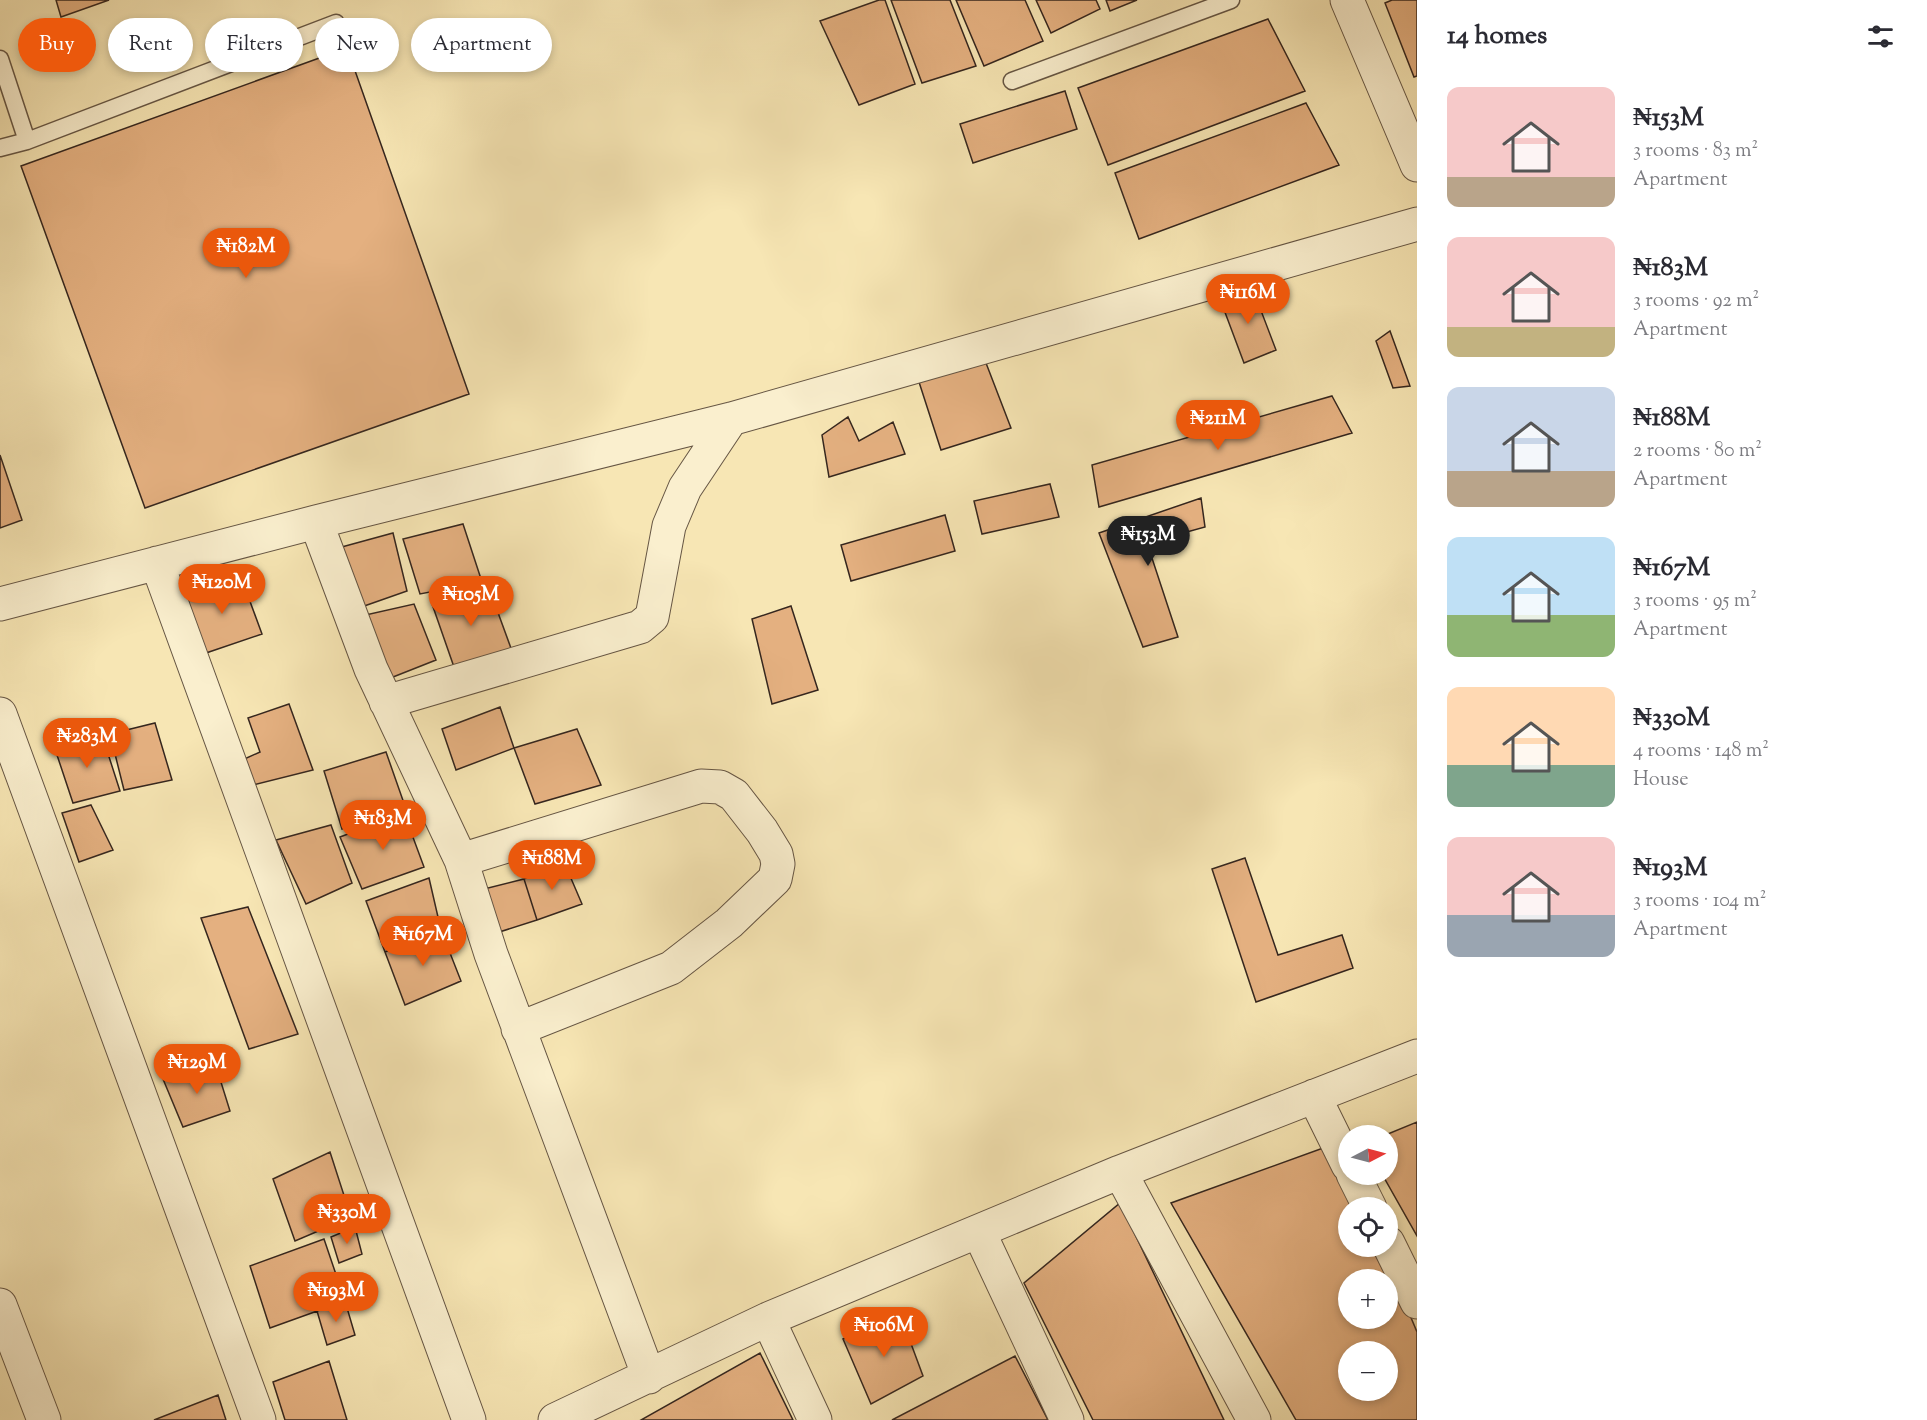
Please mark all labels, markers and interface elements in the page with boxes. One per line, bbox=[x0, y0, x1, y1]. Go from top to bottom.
chip: Buy bbox=[18, 18, 96, 72]
chip: Rent bbox=[108, 18, 193, 72]
chip: Filters bbox=[205, 18, 303, 72]
chip: New bbox=[315, 18, 399, 72]
chip: Apartment bbox=[411, 18, 552, 72]
text: 14 homes bbox=[1447, 18, 1547, 55]
icon: filters bbox=[1864, 20, 1897, 53]
text: ₦153M bbox=[1633, 100, 1704, 137]
icon: home bbox=[1495, 111, 1567, 183]
text: 3 rooms · 83 m² bbox=[1633, 137, 1758, 166]
text: Apartment bbox=[1633, 166, 1728, 195]
pin: ₦182M bbox=[204, 228, 288, 279]
text: ₦182M bbox=[217, 233, 275, 262]
text: ₦183M bbox=[1633, 250, 1708, 287]
icon: home bbox=[1495, 261, 1567, 333]
pin: ₦116M bbox=[1206, 274, 1290, 325]
text: ₦116M bbox=[1220, 279, 1276, 308]
text: 3 rooms · 92 m² bbox=[1633, 287, 1759, 316]
text: Apartment bbox=[1633, 316, 1728, 345]
pin: ₦211M bbox=[1176, 400, 1260, 451]
text: ₦188M bbox=[1633, 400, 1710, 437]
text: ₦211M bbox=[1190, 405, 1246, 434]
icon: home bbox=[1495, 411, 1567, 483]
text: 2 rooms · 80 m² bbox=[1633, 437, 1762, 466]
text: Apartment bbox=[1633, 466, 1728, 495]
pin: ₦153M bbox=[1106, 516, 1190, 567]
text: ₦153M bbox=[1121, 521, 1175, 550]
text: ₦167M bbox=[1633, 550, 1710, 587]
icon: home bbox=[1495, 561, 1567, 633]
pin: ₦120M bbox=[180, 564, 264, 615]
text: ₦120M bbox=[192, 569, 252, 598]
pin: ₦105M bbox=[429, 576, 513, 627]
text: ₦105M bbox=[443, 581, 499, 610]
text: 3 rooms · 95 m² bbox=[1633, 587, 1757, 616]
text: Apartment bbox=[1633, 616, 1728, 645]
text: ₦330M bbox=[1633, 700, 1710, 737]
icon: home bbox=[1495, 711, 1567, 783]
pin: ₦283M bbox=[45, 718, 129, 769]
text: ₦283M bbox=[57, 723, 117, 752]
text: 4 rooms · 148 m² bbox=[1633, 737, 1769, 766]
text: House bbox=[1633, 766, 1688, 795]
pin: ₦183M bbox=[341, 800, 425, 851]
text: ₦183M bbox=[354, 805, 412, 834]
pin: ₦188M bbox=[510, 840, 594, 891]
text: ₦188M bbox=[522, 845, 582, 874]
text: ₦193M bbox=[1633, 850, 1707, 887]
icon: home bbox=[1495, 861, 1567, 933]
text: 3 rooms · 104 m² bbox=[1633, 887, 1767, 916]
pin: ₦167M bbox=[381, 916, 465, 967]
text: Apartment bbox=[1633, 916, 1728, 945]
text: ₦167M bbox=[393, 921, 453, 950]
pin: ₦129M bbox=[155, 1044, 239, 1095]
text: ₦129M bbox=[168, 1049, 226, 1078]
north arrow bbox=[1338, 1125, 1398, 1185]
map controls bbox=[1338, 1125, 1398, 1401]
pin: ₦330M bbox=[305, 1194, 389, 1245]
button: locate bbox=[1338, 1197, 1398, 1257]
text: ₦330M bbox=[317, 1199, 377, 1228]
button: + bbox=[1338, 1269, 1398, 1329]
pin: ₦193M bbox=[294, 1272, 378, 1323]
text: ₦193M bbox=[307, 1277, 365, 1306]
pin: ₦106M bbox=[842, 1307, 926, 1358]
text: ₦106M bbox=[854, 1312, 914, 1341]
button: − bbox=[1338, 1341, 1398, 1401]

